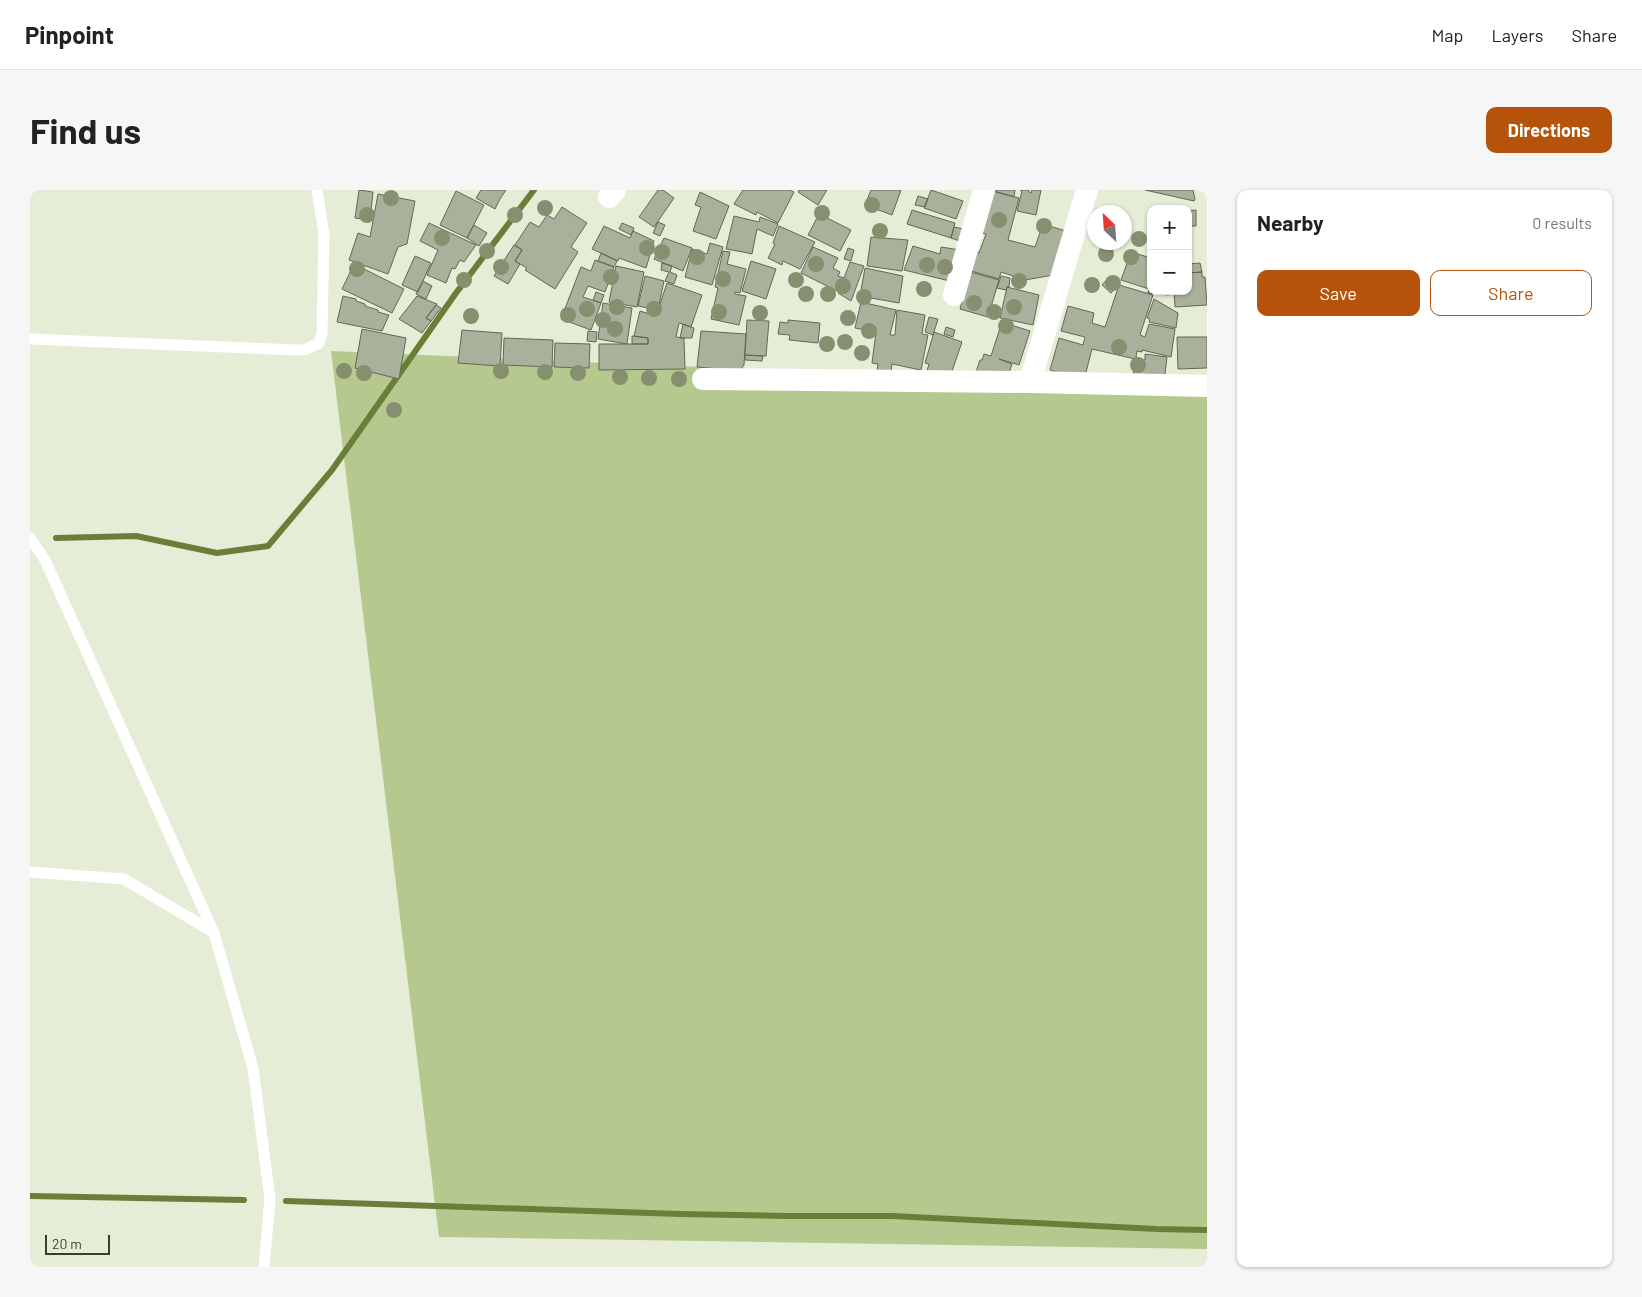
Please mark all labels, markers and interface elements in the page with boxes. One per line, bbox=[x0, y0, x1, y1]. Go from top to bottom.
text: Pinpoint bbox=[25, 20, 114, 49]
text: Map bbox=[1431, 24, 1463, 46]
text: Layers bbox=[1491, 24, 1544, 46]
text: Share bbox=[1572, 24, 1617, 46]
button: Directions bbox=[1486, 107, 1612, 153]
text: Find us bbox=[30, 109, 141, 151]
north arrow bbox=[1087, 205, 1132, 250]
map controls bbox=[1147, 205, 1192, 295]
button: + bbox=[1147, 205, 1192, 250]
text: Nearby bbox=[1257, 210, 1323, 235]
text: 0 results bbox=[1532, 213, 1592, 232]
button: − bbox=[1147, 250, 1192, 295]
button: Save bbox=[1257, 270, 1420, 316]
button: Share bbox=[1430, 270, 1592, 316]
scale bar bbox=[45, 1232, 110, 1255]
text: 20 m bbox=[52, 1235, 82, 1252]

